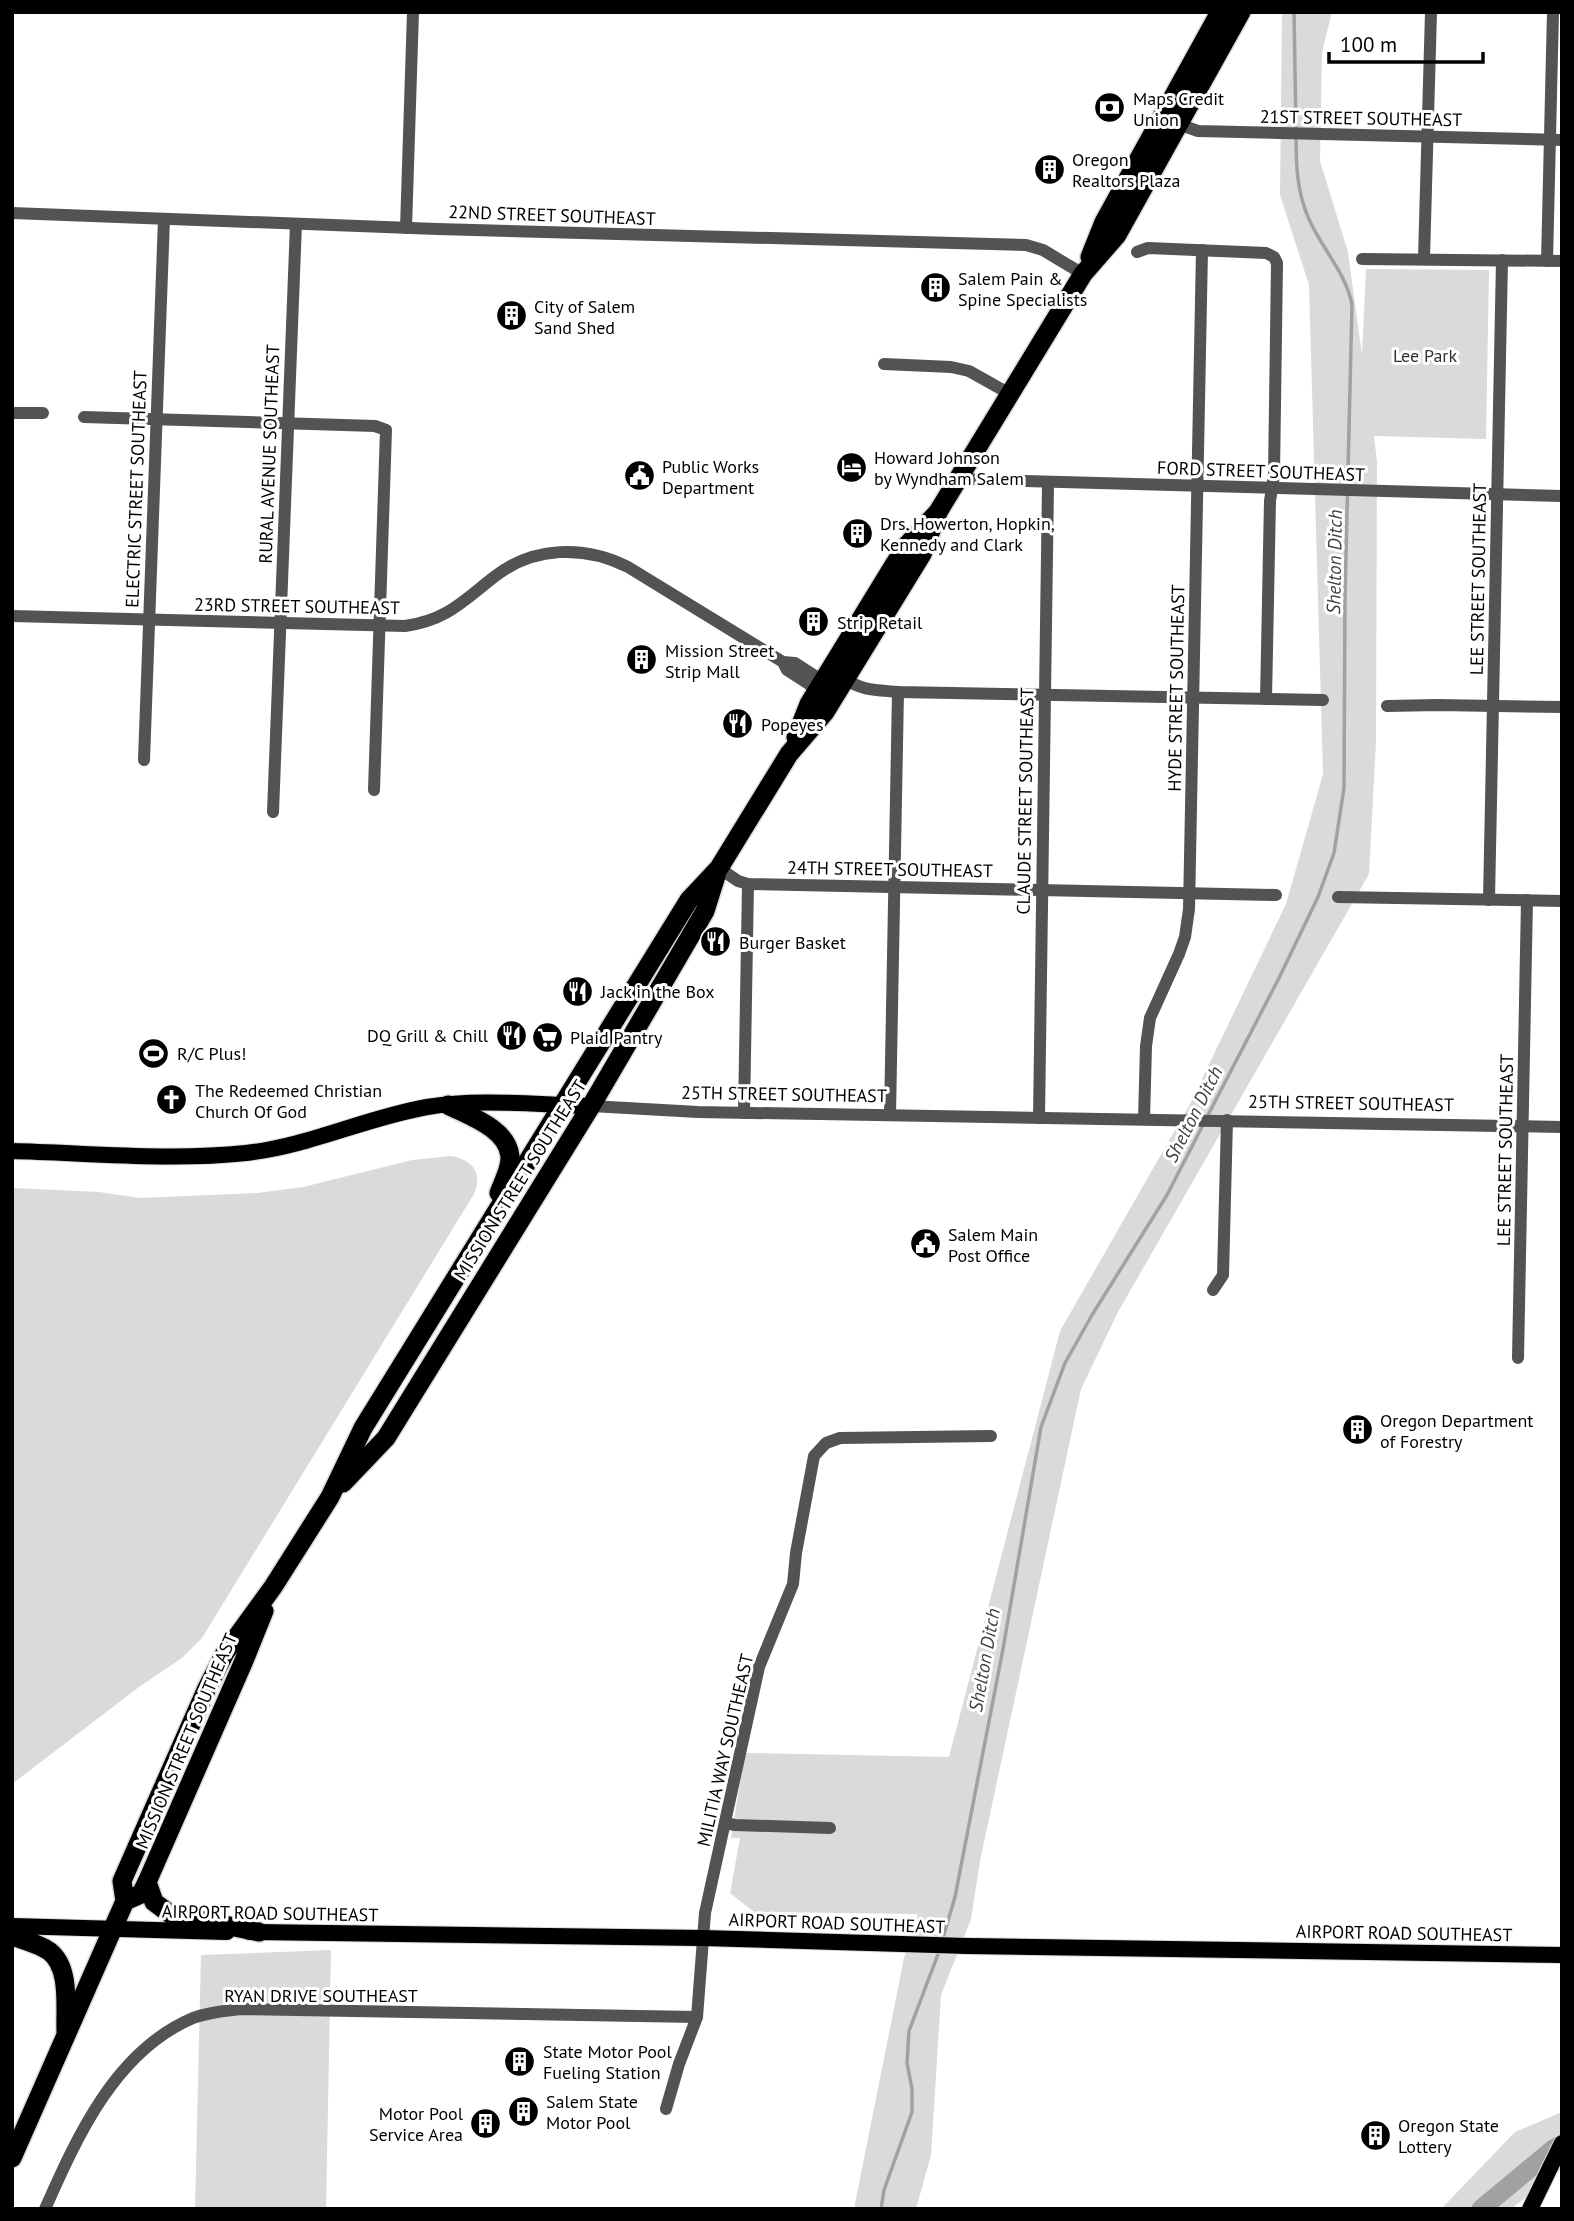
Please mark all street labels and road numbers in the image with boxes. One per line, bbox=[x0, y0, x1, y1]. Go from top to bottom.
street label: 21ST STREET SOUTHEAST bbox=[1260, 105, 1462, 131]
street label: 22ND STREET SOUTHEAST bbox=[448, 200, 656, 230]
street label: RURAL AVENUE SOUTHEAST bbox=[254, 344, 284, 564]
street label: ELECTRIC STREET SOUTHEAST bbox=[120, 370, 152, 608]
street label: FORD STREET SOUTHEAST bbox=[1157, 456, 1365, 486]
street label: LEE STREET SOUTHEAST bbox=[1465, 483, 1491, 675]
street label: HYDE STREET SOUTHEAST bbox=[1163, 584, 1189, 792]
street label: 23RD STREET SOUTHEAST bbox=[194, 593, 400, 619]
street label: CLAUDE STREET SOUTHEAST bbox=[1012, 687, 1038, 915]
street label: 24TH STREET SOUTHEAST bbox=[787, 856, 993, 882]
street label: LEE STREET SOUTHEAST bbox=[1492, 1054, 1518, 1246]
street label: MISSION STREET SOUTHEAST bbox=[449, 1075, 591, 1285]
street label: 25TH STREET SOUTHEAST bbox=[681, 1081, 887, 1107]
street label: 25TH STREET SOUTHEAST bbox=[1248, 1090, 1454, 1116]
street label: MISSION STREET SOUTHEAST bbox=[130, 1630, 242, 1852]
street label: MILITIA WAY SOUTHEAST bbox=[692, 1651, 758, 1849]
street label: AIRPORT ROAD SOUTHEAST bbox=[162, 1900, 378, 1926]
street label: AIRPORT ROAD SOUTHEAST bbox=[728, 1908, 946, 1938]
street label: AIRPORT ROAD SOUTHEAST bbox=[1296, 1920, 1512, 1946]
street label: RYAN DRIVE SOUTHEAST bbox=[224, 1984, 418, 2007]

